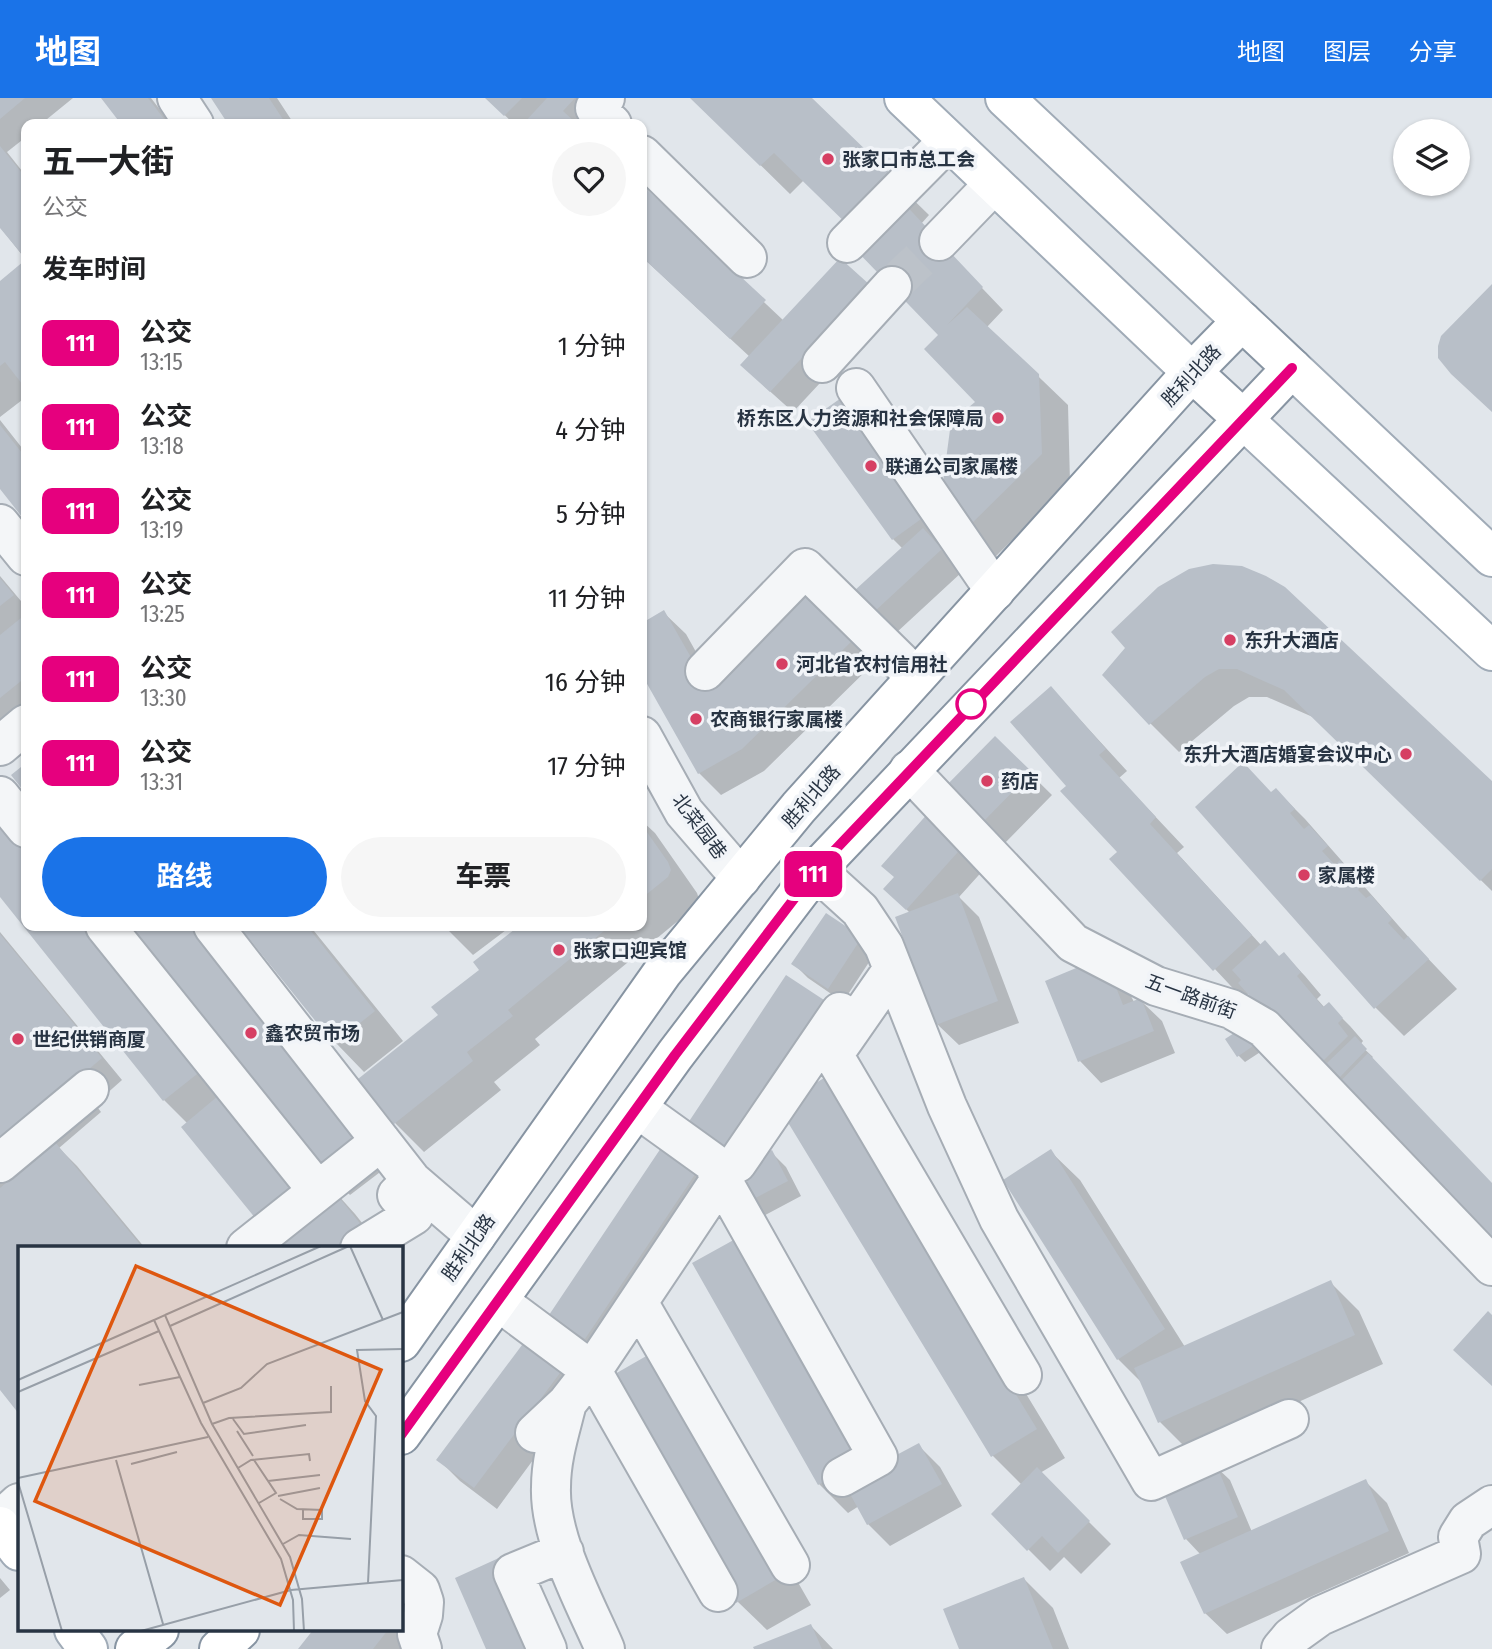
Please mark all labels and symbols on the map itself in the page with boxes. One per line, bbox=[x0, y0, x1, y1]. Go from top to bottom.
place label: 张家口市总工会 bbox=[842, 148, 975, 171]
marker: 张家口市总工会 bbox=[820, 151, 836, 167]
street label: 胜利北路 bbox=[1157, 340, 1226, 411]
place label: 桥东区人力资源和社会保障局 bbox=[737, 407, 984, 430]
marker: 桥东区人力资源和社会保障局 bbox=[990, 410, 1006, 426]
place label: 联通公司家属楼 bbox=[885, 455, 1018, 478]
marker: 联通公司家属楼 bbox=[863, 458, 879, 474]
place label: 东升大酒店 bbox=[1244, 629, 1339, 652]
marker: 东升大酒店 bbox=[1222, 632, 1238, 648]
place label: 河北省农村信用社 bbox=[796, 653, 948, 676]
marker: 河北省农村信用社 bbox=[774, 656, 790, 672]
unlabelled marker bbox=[956, 689, 986, 719]
place label: 农商银行家属楼 bbox=[710, 708, 843, 731]
marker: 农商银行家属楼 bbox=[688, 711, 704, 727]
place label: 东升大酒店婚宴会议中心 bbox=[1183, 743, 1392, 766]
marker: 东升大酒店婚宴会议中心 bbox=[1398, 746, 1414, 762]
street label: 胜利北路 bbox=[778, 760, 845, 833]
place label: 药店 bbox=[1001, 770, 1039, 793]
marker: 药店 bbox=[979, 773, 995, 789]
street label: 北菜园巷 bbox=[668, 789, 732, 864]
line badge: 111 bbox=[773, 851, 853, 897]
place label: 家属楼 bbox=[1318, 864, 1375, 887]
marker: 家属楼 bbox=[1296, 867, 1312, 883]
place label: 张家口迎宾馆 bbox=[573, 939, 687, 962]
marker: 张家口迎宾馆 bbox=[551, 942, 567, 958]
street label: 五一路前街 bbox=[1142, 969, 1239, 1024]
place label: 鑫农贸市场 bbox=[265, 1022, 360, 1045]
marker: 鑫农贸市场 bbox=[243, 1025, 259, 1041]
place label: 世纪供销商厦 bbox=[32, 1028, 146, 1051]
marker: 世纪供销商厦 bbox=[10, 1031, 26, 1047]
street label: 胜利北路 bbox=[437, 1210, 500, 1285]
inset map bbox=[18, 1246, 402, 1632]

